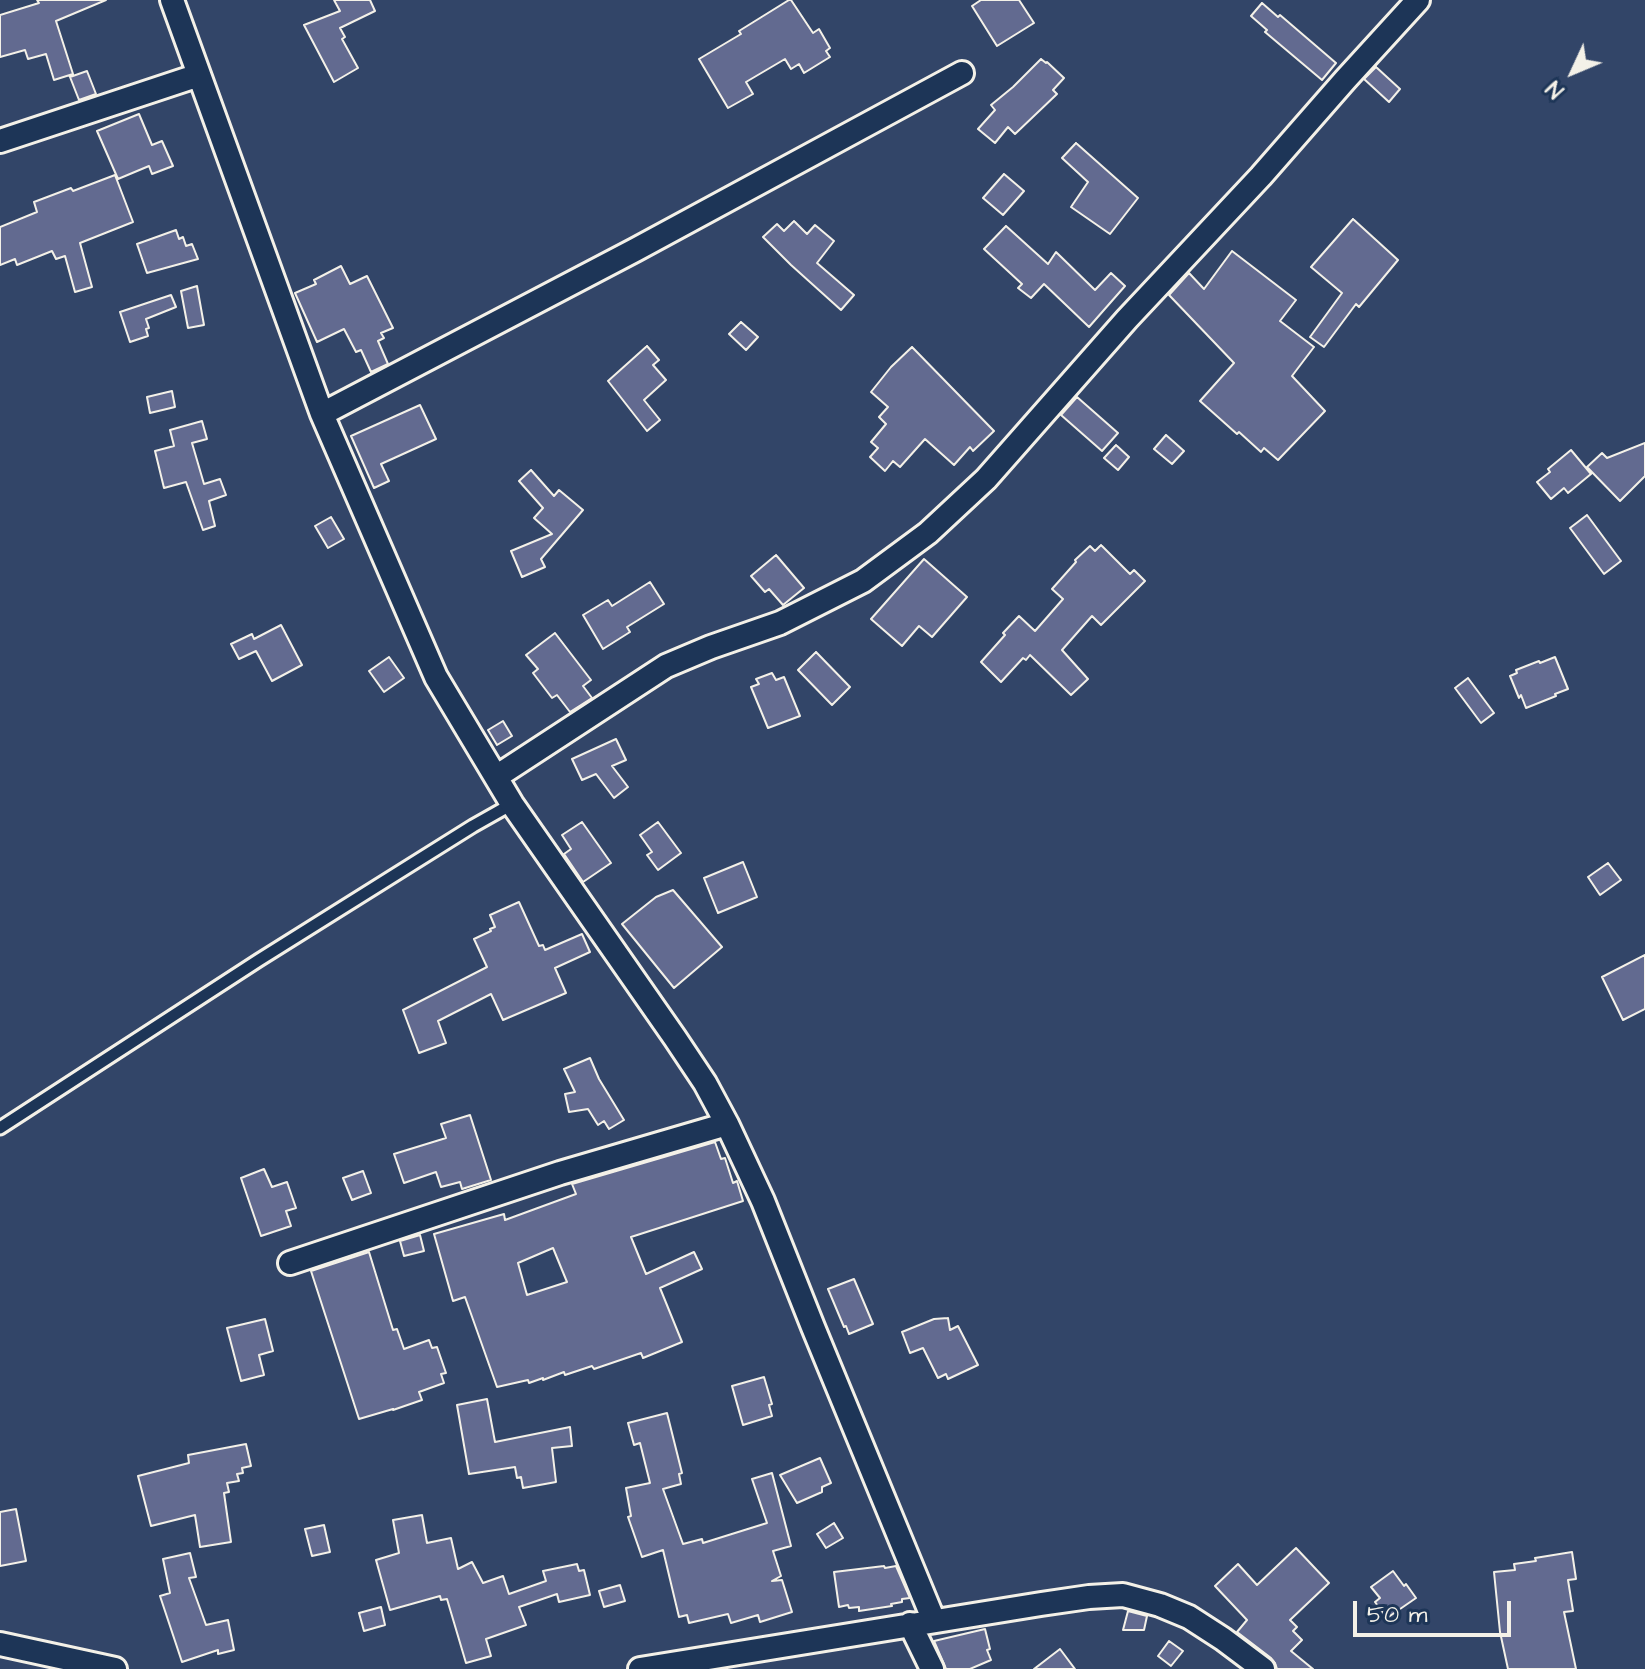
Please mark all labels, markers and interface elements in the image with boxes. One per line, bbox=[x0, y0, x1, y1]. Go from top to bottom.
north arrow bbox=[1533, 32, 1613, 112]
text: N bbox=[1539, 73, 1571, 105]
scale bar bbox=[1357, 1585, 1515, 1635]
text: 50 m bbox=[1367, 1598, 1427, 1632]

